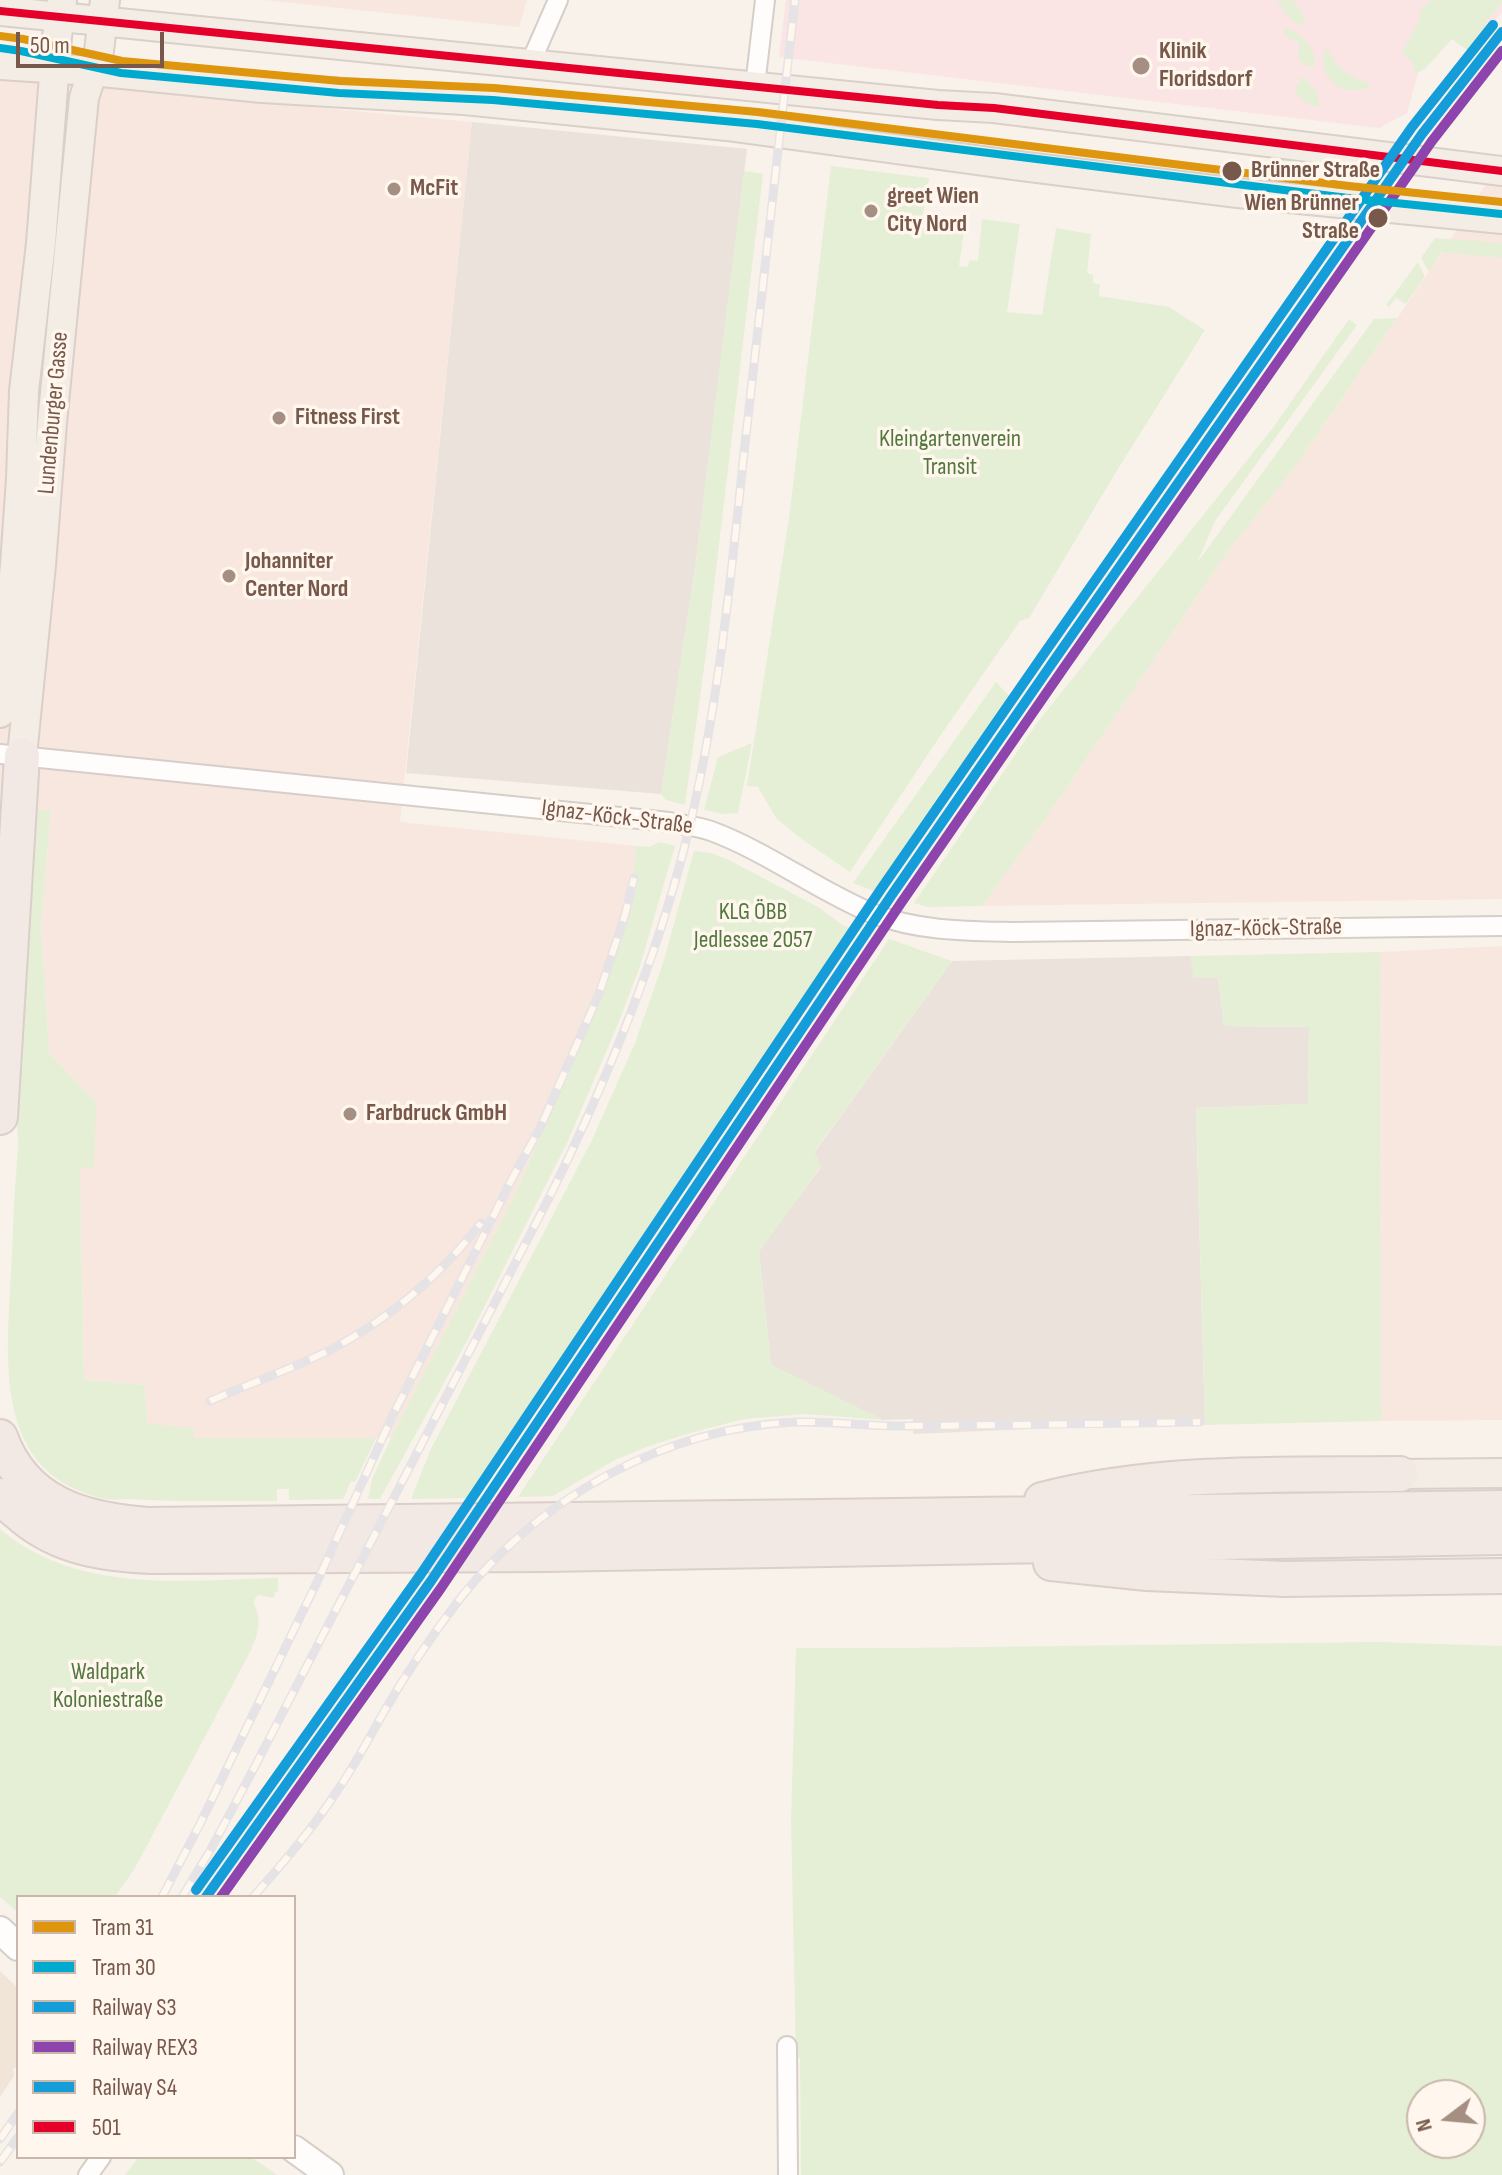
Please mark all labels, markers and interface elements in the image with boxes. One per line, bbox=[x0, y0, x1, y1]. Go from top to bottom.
scale bar bbox=[20, 16, 168, 66]
text: 50 m bbox=[30, 31, 70, 60]
place label: Klinik Floridsdorf bbox=[1159, 38, 1252, 94]
marker: Klinik Floridsdorf bbox=[1130, 55, 1152, 77]
place label: Brünner Straße bbox=[1251, 157, 1380, 185]
marker: Brünner Straße bbox=[1220, 159, 1244, 183]
place label: McFit bbox=[410, 175, 458, 203]
marker: McFit bbox=[385, 180, 403, 198]
place label: greet Wien City Nord bbox=[887, 183, 979, 239]
place label: Wien Brünner Straße bbox=[1244, 190, 1359, 246]
marker: greet Wien City Nord bbox=[862, 202, 880, 220]
marker: Wien Brünner Straße bbox=[1366, 206, 1390, 230]
street label: Lundenburger Gasse bbox=[33, 331, 75, 495]
place label: Fitness First bbox=[295, 404, 400, 432]
marker: Fitness First bbox=[270, 409, 288, 427]
park label: Kleingartenverein Transit bbox=[879, 426, 1021, 482]
place label: Johanniter Center Nord bbox=[245, 548, 348, 604]
marker: Johanniter Center Nord bbox=[220, 567, 238, 585]
street label: Ignaz-Köck-Straße bbox=[540, 794, 694, 842]
park label: KLG ÖBB Jedlessee 2057 bbox=[694, 899, 812, 955]
street label: Ignaz-Köck-Straße bbox=[1190, 913, 1342, 945]
place label: Farbdruck GmbH bbox=[366, 1100, 507, 1128]
marker: Farbdruck GmbH bbox=[341, 1105, 359, 1123]
park label: Waldpark Koloniestraße bbox=[53, 1659, 163, 1715]
legend bbox=[16, 1895, 296, 2159]
text: Tram 31 bbox=[92, 1913, 153, 1942]
text: Tram 30 bbox=[92, 1953, 156, 1982]
text: Railway S3 bbox=[92, 1993, 177, 2022]
text: Railway REX3 bbox=[92, 2033, 198, 2062]
text: Railway S4 bbox=[92, 2073, 177, 2102]
north arrow bbox=[1406, 2079, 1486, 2159]
text: 501 bbox=[92, 2113, 121, 2142]
text: N bbox=[1410, 2116, 1439, 2135]

